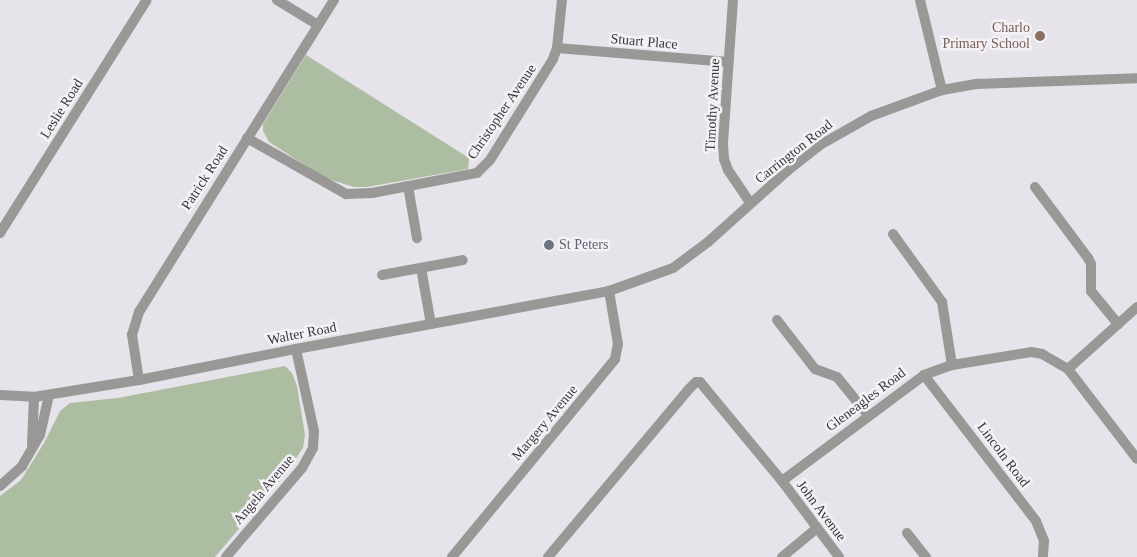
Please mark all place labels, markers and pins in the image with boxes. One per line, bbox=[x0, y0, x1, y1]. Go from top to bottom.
place label: Charlo Primary School bbox=[943, 20, 1030, 52]
marker: Charlo Primary School bbox=[1034, 30, 1046, 42]
place label: St Peters bbox=[559, 237, 608, 253]
marker: St Peters bbox=[543, 239, 555, 251]

